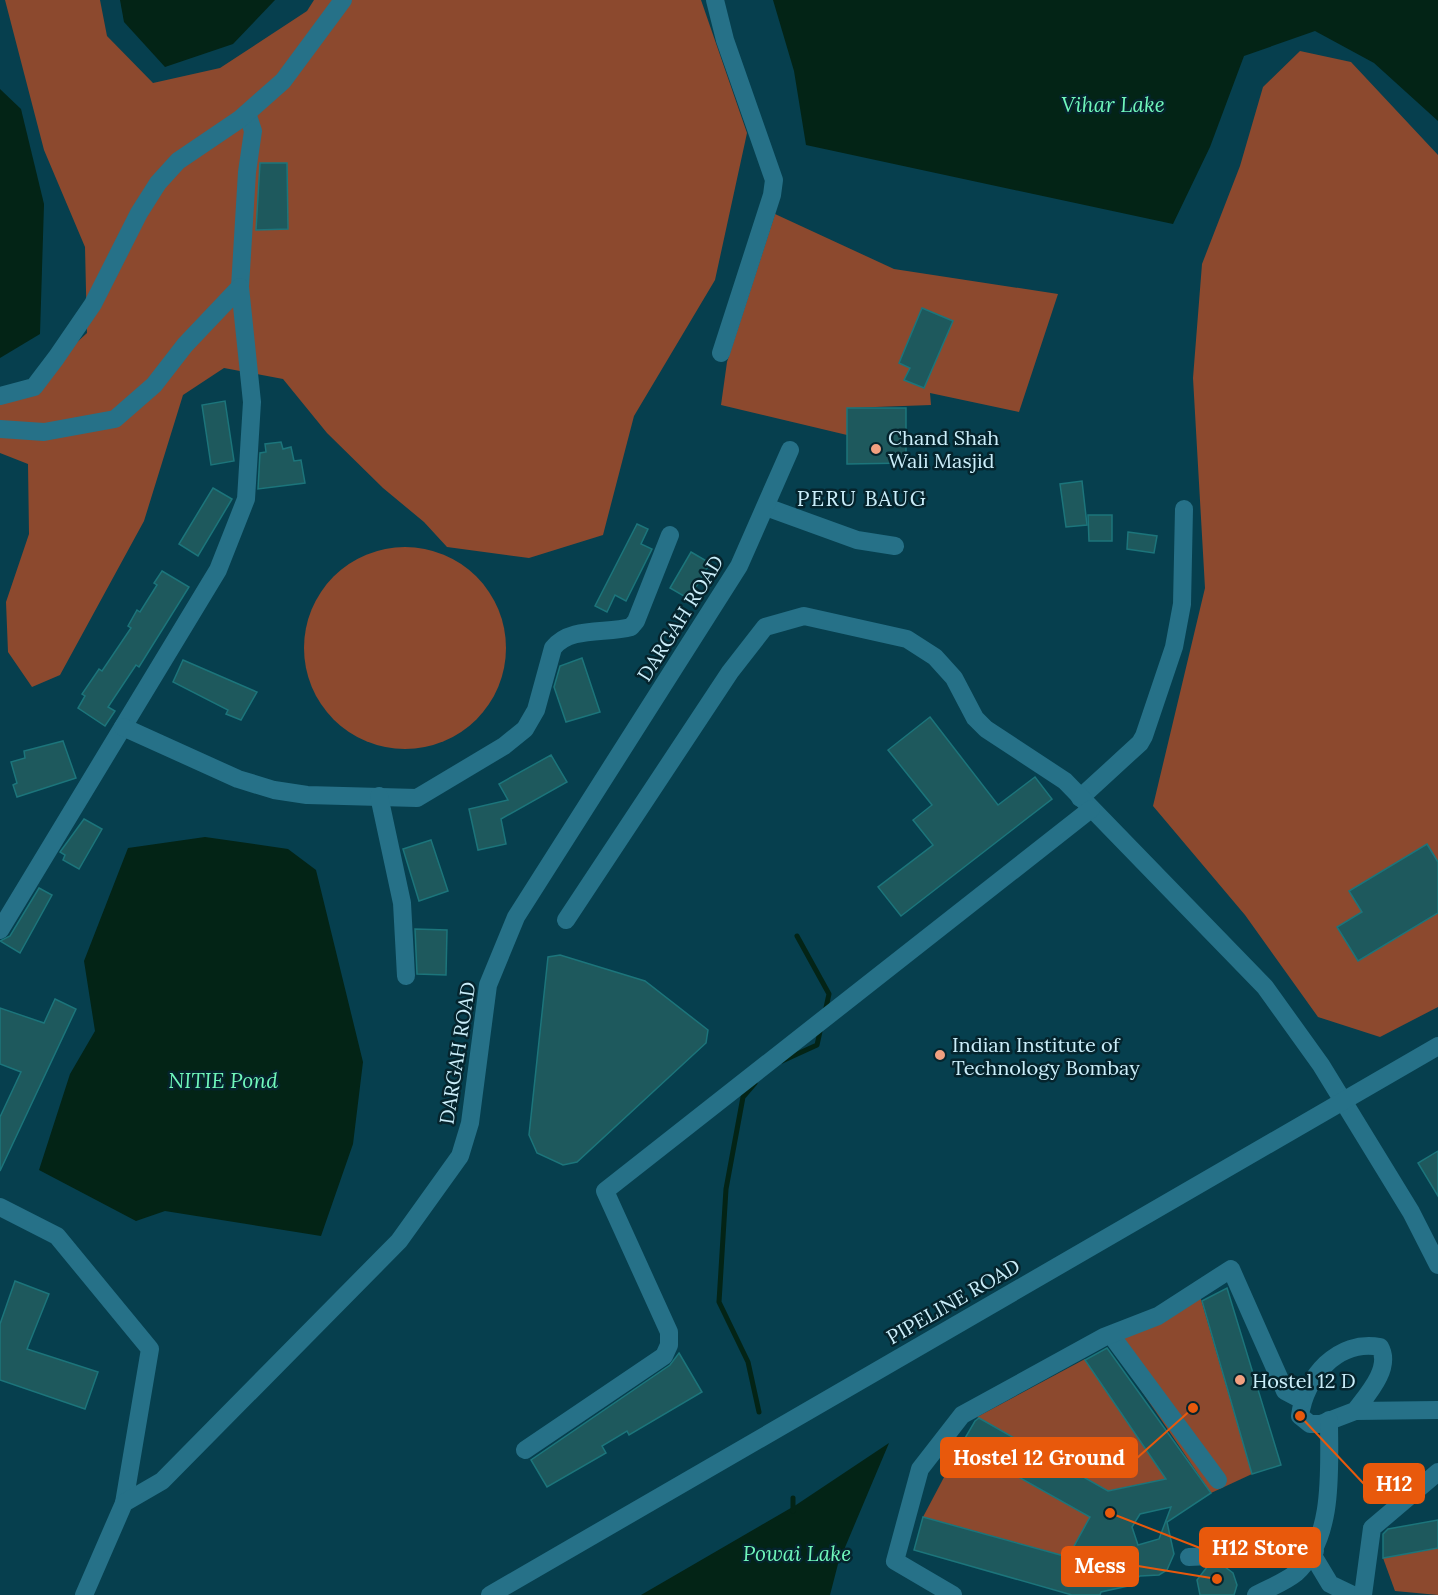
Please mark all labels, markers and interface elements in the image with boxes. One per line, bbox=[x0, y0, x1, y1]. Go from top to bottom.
water label: Vihar Lake bbox=[1061, 91, 1165, 118]
place label: Chand Shah Wali Masjid bbox=[888, 425, 999, 473]
marker: Chand Shah Wali Masjid bbox=[869, 442, 883, 456]
district label: PERU BAUG bbox=[797, 485, 927, 512]
street label: DARGAH ROAD bbox=[631, 550, 729, 686]
street label: DARGAH ROAD bbox=[433, 980, 481, 1126]
place label: Indian Institute of Technology Bombay bbox=[952, 1032, 1140, 1080]
marker: Indian Institute of Technology Bombay bbox=[933, 1048, 947, 1062]
water label: NITIE Pond bbox=[168, 1067, 278, 1094]
street label: PIPELINE ROAD bbox=[882, 1253, 1024, 1349]
place label: Hostel 12 D bbox=[1252, 1368, 1356, 1393]
marker: Hostel 12 D bbox=[1233, 1373, 1247, 1387]
callout: Hostel 12 Ground bbox=[941, 1438, 1137, 1477]
text: Hostel 12 Ground bbox=[953, 1444, 1125, 1471]
callout: H12 bbox=[1364, 1464, 1424, 1503]
text: H12 bbox=[1376, 1470, 1412, 1497]
callout: H12 Store bbox=[1200, 1528, 1320, 1567]
text: H12 Store bbox=[1212, 1534, 1308, 1561]
water label: Powai Lake bbox=[743, 1540, 851, 1567]
callout: Mess bbox=[1062, 1547, 1138, 1586]
text: Mess bbox=[1074, 1552, 1126, 1579]

